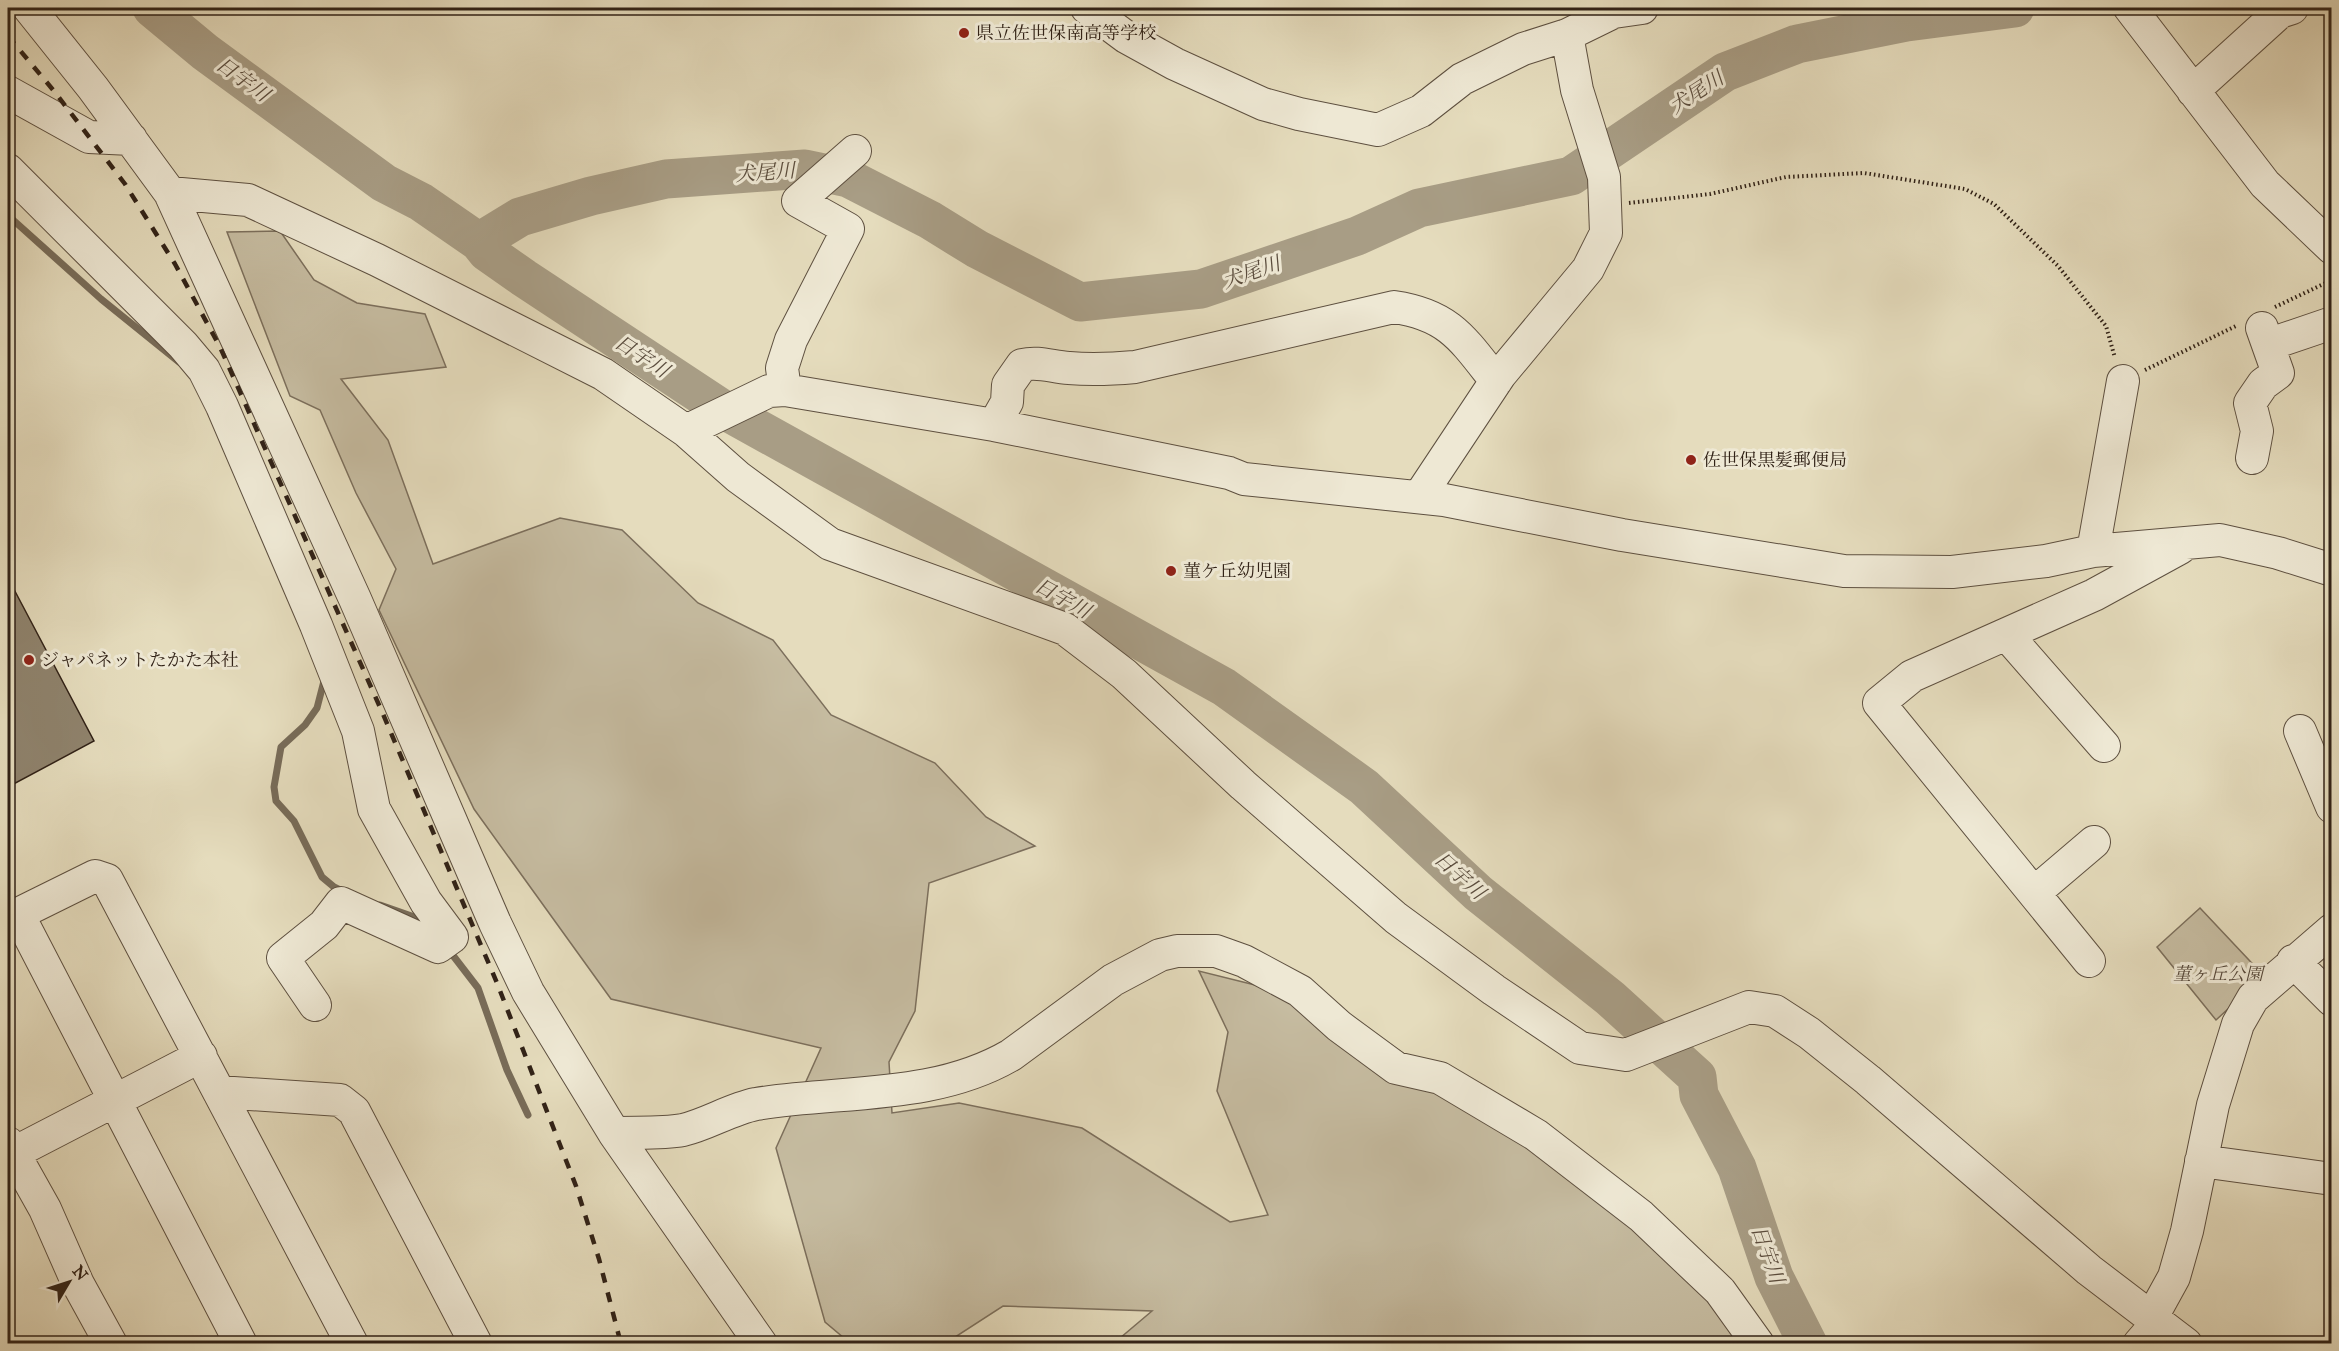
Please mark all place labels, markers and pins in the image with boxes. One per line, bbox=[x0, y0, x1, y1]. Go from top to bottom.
place label: 県立佐世保南高等学校 bbox=[976, 22, 1156, 44]
marker: 県立佐世保南高等学校 bbox=[957, 26, 971, 40]
place label: 佐世保黒髪郵便局 bbox=[1703, 449, 1847, 471]
marker: 佐世保黒髪郵便局 bbox=[1684, 453, 1698, 467]
place label: 菫ケ丘幼児園 bbox=[1183, 560, 1291, 582]
marker: 菫ケ丘幼児園 bbox=[1164, 564, 1178, 578]
place label: ジャパネットたかた本社 bbox=[41, 649, 239, 671]
marker: ジャパネットたかた本社 bbox=[22, 653, 36, 667]

